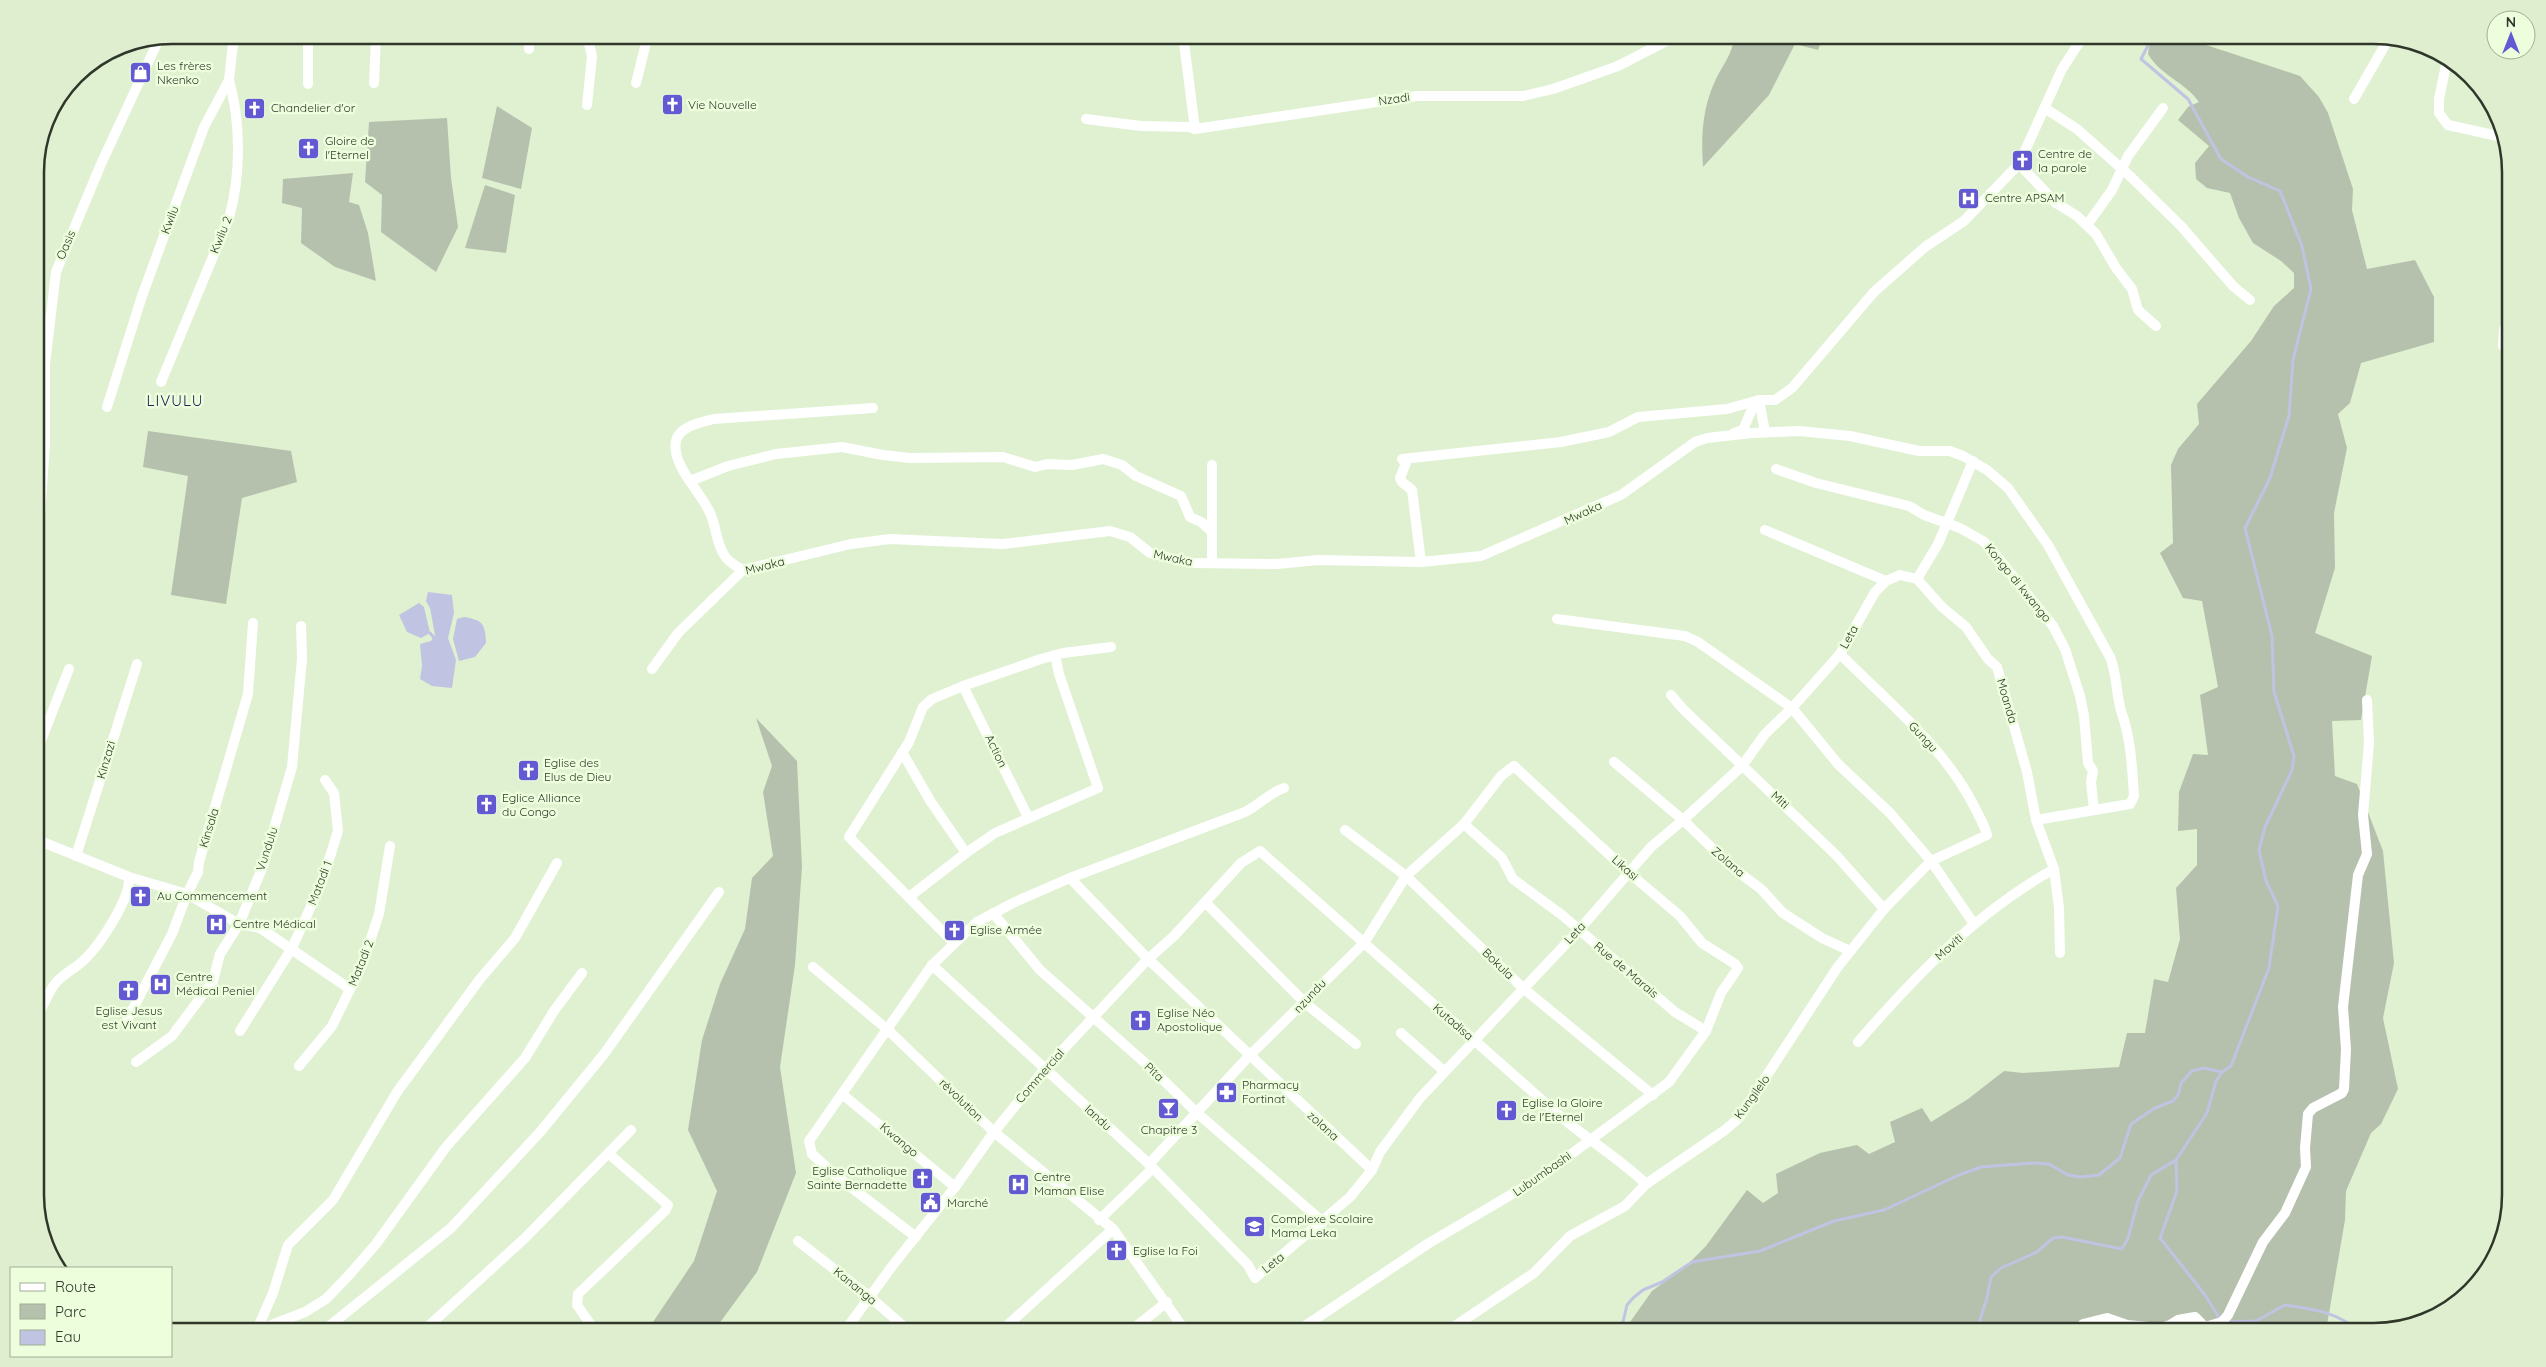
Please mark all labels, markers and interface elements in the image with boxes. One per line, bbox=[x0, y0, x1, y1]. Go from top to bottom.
north arrow bbox=[2486, 10, 2536, 60]
text: N bbox=[2506, 13, 2516, 31]
place label: Les frères Nkenko bbox=[157, 58, 212, 87]
shop icon: Les frères Nkenko bbox=[129, 61, 153, 85]
street label: Nzadi bbox=[1377, 89, 1411, 108]
church icon: Vie Nouvelle bbox=[660, 93, 684, 117]
church icon: Chandelier d'or bbox=[243, 96, 267, 120]
place label: Vie Nouvelle bbox=[688, 97, 757, 112]
place label: Chandelier d'or bbox=[271, 100, 356, 115]
place label: Gloire de l'Eternel bbox=[325, 133, 374, 162]
church icon: Gloire de l'Eternel bbox=[297, 136, 321, 160]
place label: Centre de la parole bbox=[2038, 146, 2092, 175]
church icon: Centre de la parole bbox=[2010, 149, 2034, 173]
hospital icon: Centre APSAM bbox=[1957, 186, 1981, 210]
place label: Centre APSAM bbox=[1985, 190, 2064, 205]
street label: Kwilu bbox=[157, 204, 182, 236]
street label: Kwilu 2 bbox=[206, 214, 235, 256]
street label: Oasis bbox=[53, 228, 79, 262]
district label: LIVULU bbox=[147, 391, 203, 410]
street label: Mwaka bbox=[1562, 497, 1604, 528]
street label: Kongo di kwango bbox=[1982, 540, 2055, 625]
street label: Mwaka bbox=[1152, 546, 1194, 569]
street label: Mwaka bbox=[744, 553, 786, 578]
street label: Leta bbox=[1836, 622, 1861, 651]
street label: Moanda bbox=[1994, 677, 2021, 725]
street label: Gungu bbox=[1905, 718, 1941, 755]
street label: Action bbox=[982, 732, 1011, 770]
street label: Kinzazi bbox=[93, 739, 118, 781]
place label: Eglise des Elus de Dieu bbox=[544, 755, 611, 784]
church icon: Eglise des Elus de Dieu bbox=[516, 758, 540, 782]
street label: Miti bbox=[1768, 788, 1792, 812]
place label: Eglice Alliance du Congo bbox=[502, 790, 581, 819]
church icon: Eglice Alliance du Congo bbox=[474, 793, 498, 817]
street label: Kinsala bbox=[195, 806, 222, 849]
street label: Vundulu bbox=[252, 825, 281, 873]
street label: Zolana bbox=[1709, 843, 1748, 880]
street label: Likasi bbox=[1609, 852, 1642, 884]
street label: Matadi 1 bbox=[304, 859, 335, 907]
church icon: Au Commencement bbox=[129, 884, 153, 908]
place label: Au Commencement bbox=[157, 888, 267, 903]
hospital icon: Centre Médical bbox=[205, 912, 229, 936]
place label: Centre Médical bbox=[233, 916, 316, 931]
church icon: Eglise Armée bbox=[942, 918, 966, 942]
street label: Leta bbox=[1561, 919, 1588, 947]
place label: Eglise Armée bbox=[970, 922, 1042, 937]
street label: Moviti bbox=[1932, 930, 1966, 963]
street label: Matadi 2 bbox=[345, 937, 377, 988]
street label: Rue de Marais bbox=[1591, 938, 1662, 1001]
street label: Bokula bbox=[1479, 945, 1517, 982]
place label: Centre Médical Peniel bbox=[176, 969, 255, 998]
hospital icon: Centre Médical Peniel bbox=[148, 972, 172, 996]
street label: nzundu bbox=[1290, 976, 1329, 1016]
church icon: Eglise Jesus est Vivant bbox=[117, 978, 141, 1002]
street label: Kutadisa bbox=[1430, 1000, 1477, 1043]
place label: Eglise Jesus est Vivant bbox=[96, 1003, 163, 1032]
place label: Eglise Néo Apostolique bbox=[1157, 1005, 1223, 1034]
church icon: Eglise Néo Apostolique bbox=[1129, 1008, 1153, 1032]
street label: Commercial bbox=[1012, 1045, 1067, 1106]
street label: Pita bbox=[1142, 1059, 1167, 1084]
street label: Kungilelo bbox=[1731, 1072, 1773, 1122]
street label: révolution bbox=[936, 1075, 986, 1124]
place label: Pharmacy Fortinat bbox=[1242, 1077, 1299, 1106]
pharmacy icon: Pharmacy Fortinat bbox=[1214, 1080, 1238, 1104]
place label: Eglise la Gloire de l'Eternel bbox=[1522, 1095, 1603, 1124]
bar icon: Chapitre 3 bbox=[1157, 1097, 1181, 1121]
church icon: Eglise la Gloire de l'Eternel bbox=[1494, 1098, 1518, 1122]
street label: landu bbox=[1082, 1102, 1115, 1134]
street label: zolana bbox=[1305, 1108, 1342, 1144]
street label: Kwango bbox=[877, 1119, 922, 1160]
place label: Chapitre 3 bbox=[1141, 1122, 1197, 1137]
street label: Lubumbashi bbox=[1510, 1148, 1574, 1199]
place label: Eglise Catholique Sainte Bernadette bbox=[807, 1163, 907, 1192]
church icon: Eglise Catholique Sainte Bernadette bbox=[911, 1166, 935, 1190]
place label: Centre Maman Elise bbox=[1034, 1169, 1104, 1198]
hospital icon: Centre Maman Elise bbox=[1006, 1172, 1030, 1196]
public building icon: Marché bbox=[919, 1191, 943, 1215]
place label: Marché bbox=[947, 1195, 989, 1210]
place label: Complexe Scolaire Mama Leka bbox=[1271, 1211, 1374, 1240]
school or university icon: Complexe Scolaire Mama Leka bbox=[1243, 1214, 1267, 1238]
church icon: Eglise la Foi bbox=[1105, 1239, 1129, 1263]
place label: Eglise la Foi bbox=[1133, 1243, 1198, 1258]
street label: Leta bbox=[1258, 1249, 1287, 1276]
street label: Kananga bbox=[831, 1264, 880, 1308]
legend bbox=[10, 1267, 172, 1357]
text: Route bbox=[55, 1277, 96, 1296]
text: Parc bbox=[55, 1302, 86, 1321]
text: Eau bbox=[55, 1327, 81, 1346]

